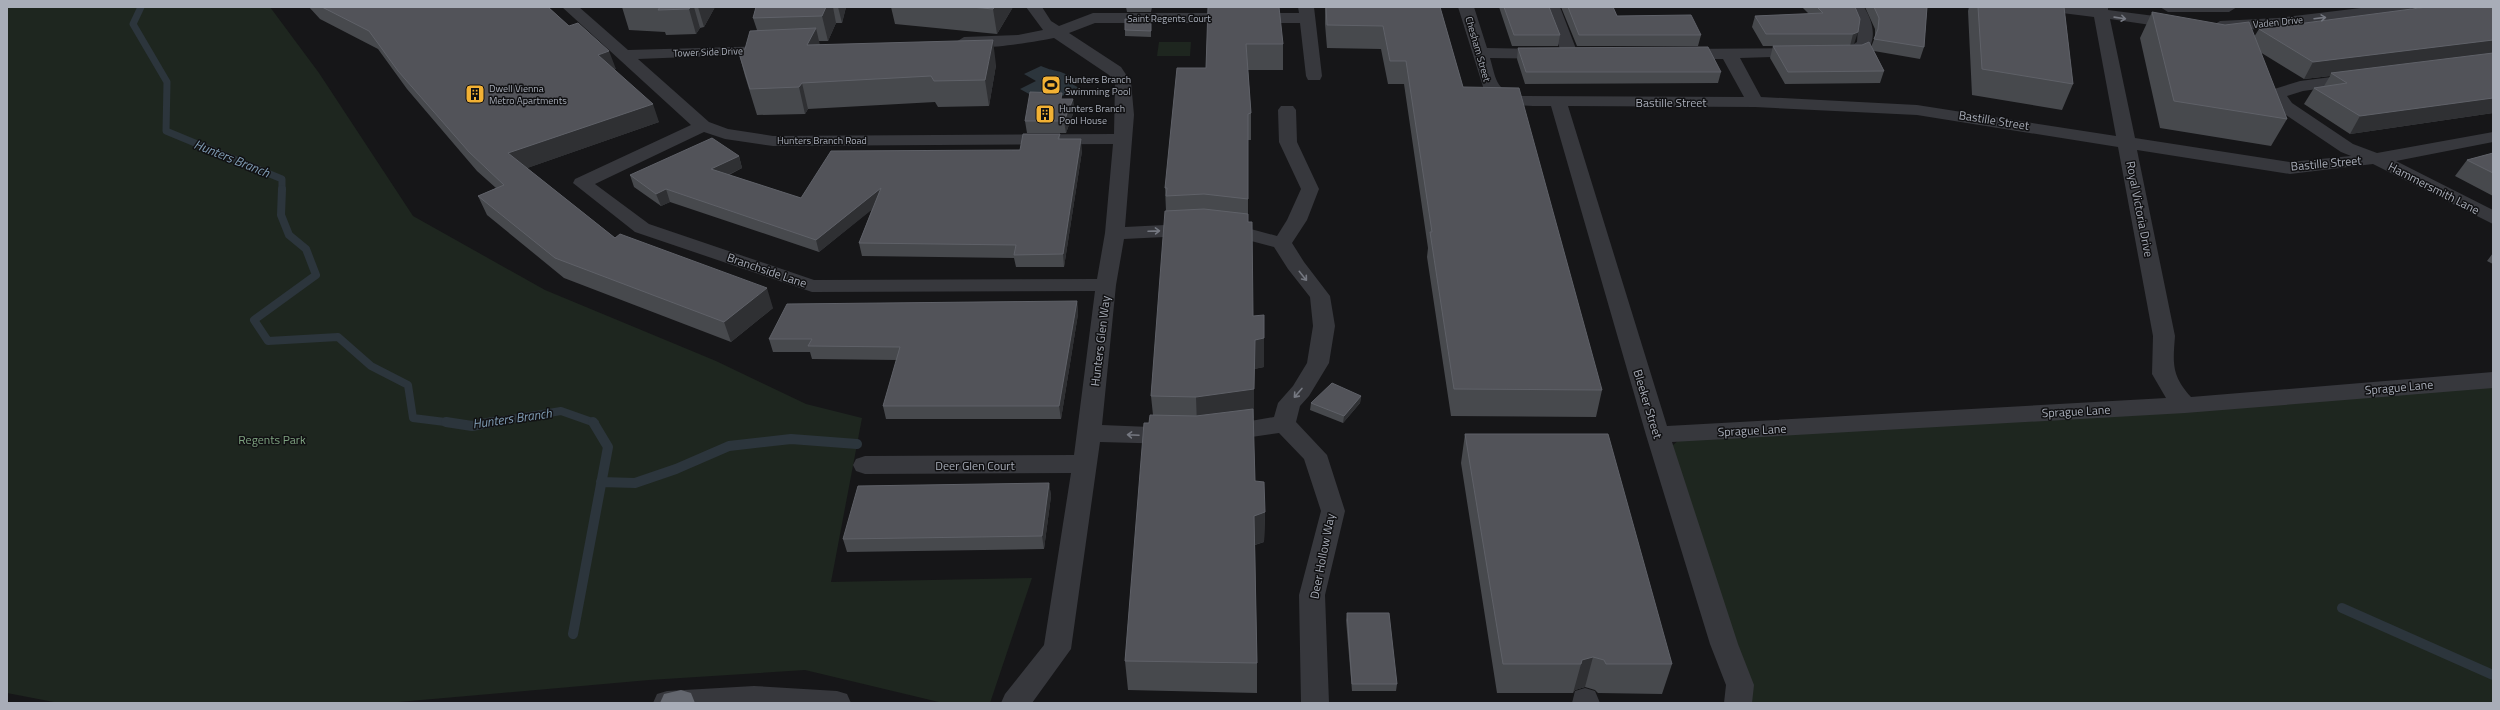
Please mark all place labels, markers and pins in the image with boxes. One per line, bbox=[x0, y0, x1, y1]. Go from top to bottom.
place label: Hunters Branch Swimming Pool bbox=[1065, 72, 1131, 99]
sports icon: Hunters Branch Swimming Pool bbox=[1040, 74, 1062, 96]
place label: Dwell Vienna Metro Apartments bbox=[489, 81, 567, 108]
building icon: Dwell Vienna Metro Apartments bbox=[464, 83, 486, 105]
place label: Hunters Branch Pool House bbox=[1059, 101, 1125, 128]
building icon: Hunters Branch Pool House bbox=[1034, 103, 1056, 125]

